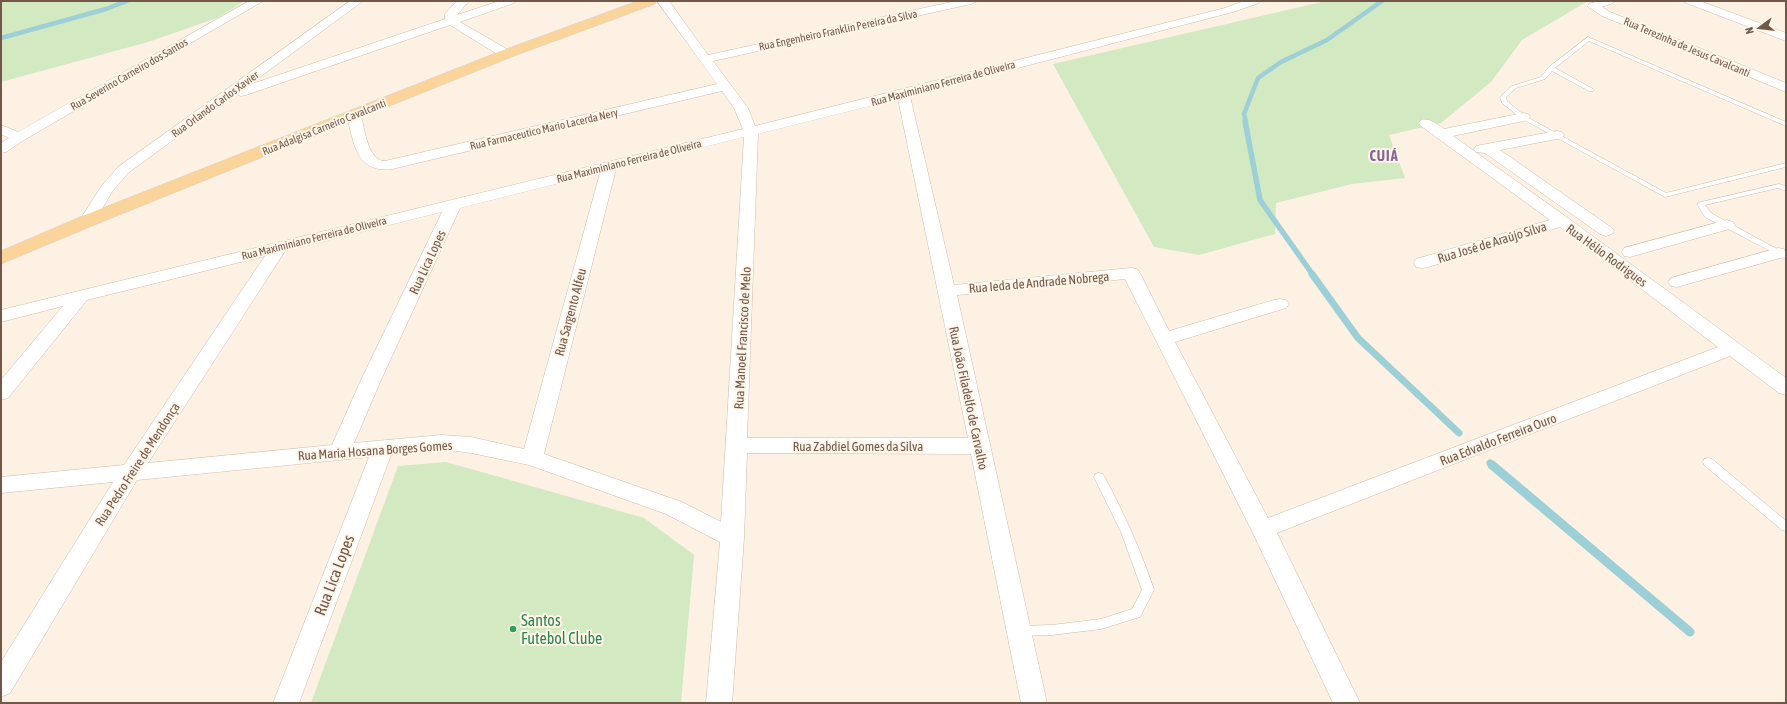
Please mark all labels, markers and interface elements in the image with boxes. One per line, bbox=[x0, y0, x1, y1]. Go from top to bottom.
street label: Rua Engenheiro Franklin Pereira da Silva bbox=[758, 7, 918, 53]
north arrow bbox=[1739, 8, 1779, 48]
street label: Rua Terezinha de Jesus Cavalcanti bbox=[1622, 15, 1752, 79]
text: N bbox=[1743, 26, 1756, 35]
street label: Rua Severino Carneiro dos Santos bbox=[68, 35, 190, 112]
street label: Rua Maximiniano Ferreira de Oliveira bbox=[870, 58, 1016, 108]
street label: Rua Orlando Carlos Xavier bbox=[169, 68, 261, 140]
street label: Rua Adalgisa Carneiro Cavalcanti bbox=[260, 97, 388, 157]
street label: Rua Farmaceutico Mario Lacerda Nery bbox=[469, 106, 620, 152]
street label: Rua Maximiniano Ferreira de Oliveira bbox=[555, 137, 703, 185]
district label: CUIÁ bbox=[1370, 148, 1399, 164]
street label: Rua Maximiniano Ferreira de Oliveira bbox=[240, 214, 388, 262]
street label: Rua José de Araújo Silva bbox=[1436, 219, 1548, 266]
street label: Rua Hélio Rodrigues bbox=[1563, 221, 1650, 290]
street label: Rua Lica Lopes bbox=[406, 227, 449, 297]
street label: Rua Manoel Francisco de Melo bbox=[731, 266, 754, 410]
street label: Rua Sargento Alfeu bbox=[552, 267, 589, 358]
street label: Rua Ieda de Andrade Nobrega bbox=[968, 269, 1110, 296]
street label: Rua João Filadelfo de Carvalho bbox=[946, 325, 991, 471]
street label: Rua Pedro Freire de Mendonça bbox=[92, 400, 183, 529]
street label: Rua Edvaldo Ferreira Ouro bbox=[1438, 410, 1559, 469]
street label: Rua Maria Hosana Borges Gomes bbox=[297, 438, 453, 463]
street label: Rua Zabdiel Gomes da Silva bbox=[793, 439, 923, 454]
street label: Rua Lica Lopes bbox=[310, 532, 359, 618]
place label: Santos Futebol Clube bbox=[521, 611, 602, 647]
marker: Santos Futebol Clube bbox=[508, 624, 518, 634]

